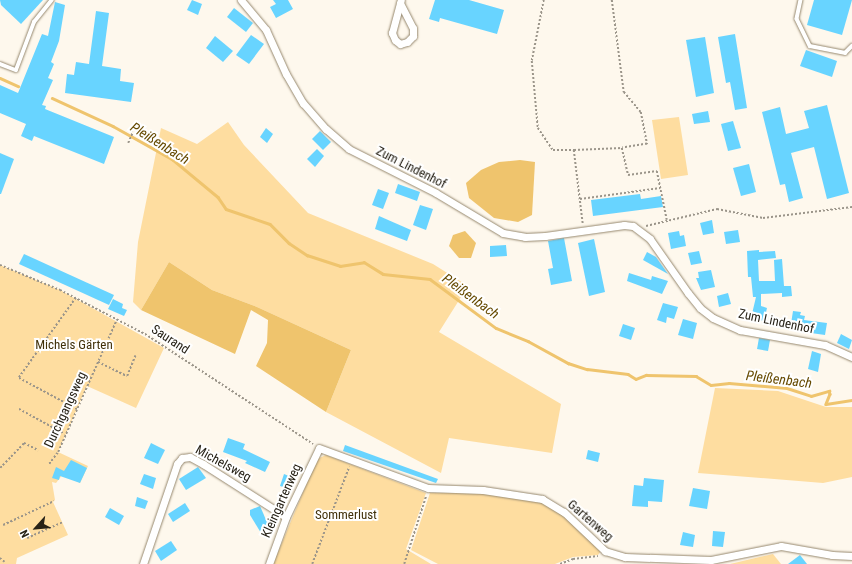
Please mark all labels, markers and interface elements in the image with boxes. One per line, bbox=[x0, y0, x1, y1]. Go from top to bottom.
water label: Pleißenbach bbox=[127, 118, 193, 168]
street label: Zum Lindenhof bbox=[373, 144, 449, 192]
water label: Pleißenbach bbox=[439, 270, 503, 322]
street label: Zum Lindenhof bbox=[737, 306, 815, 338]
street label: Saurand bbox=[148, 322, 192, 358]
park label: Michels Gärten bbox=[35, 337, 113, 353]
water label: Pleißenbach bbox=[745, 367, 813, 391]
street label: Durchgangsweg bbox=[42, 370, 90, 450]
street label: Michelsweg bbox=[193, 442, 253, 486]
street label: Kleingartenweg bbox=[259, 461, 305, 541]
street label: Gartenweg bbox=[564, 497, 616, 545]
park label: Sommerlust bbox=[315, 507, 377, 523]
north arrow bbox=[16, 508, 56, 548]
text: N bbox=[18, 528, 32, 540]

